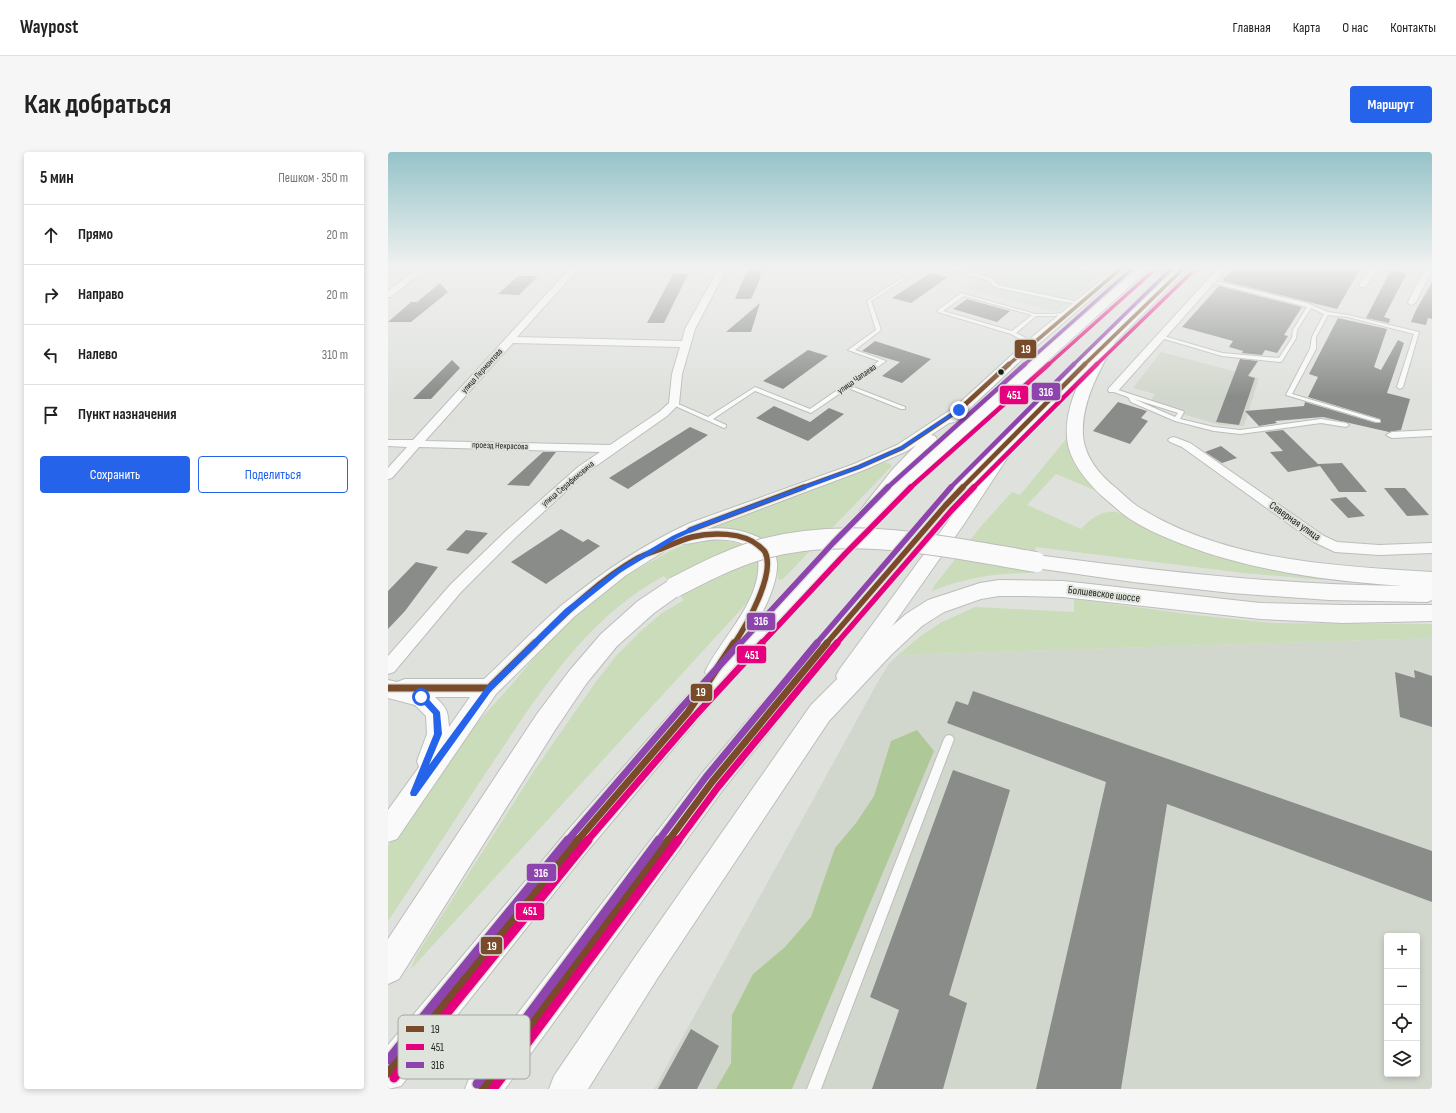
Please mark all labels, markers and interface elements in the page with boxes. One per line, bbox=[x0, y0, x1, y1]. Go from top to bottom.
text: Waypost bbox=[20, 16, 78, 39]
text: Главная bbox=[1233, 19, 1271, 36]
text: Карта bbox=[1293, 19, 1320, 36]
text: О нас bbox=[1342, 19, 1368, 36]
text: Контакты bbox=[1390, 19, 1436, 36]
button: Маршрут bbox=[1350, 86, 1432, 123]
text: Как добраться bbox=[24, 88, 171, 121]
text: 5 мин bbox=[40, 168, 74, 188]
text: Пешком · 350 m bbox=[278, 170, 348, 186]
icon: ahead bbox=[40, 224, 62, 246]
text: Прямо bbox=[78, 225, 113, 244]
text: 20 m bbox=[326, 227, 348, 243]
icon: right bbox=[40, 284, 62, 306]
text: Направо bbox=[78, 285, 124, 304]
text: 20 m bbox=[326, 287, 348, 303]
line badge: 19 bbox=[1014, 339, 1037, 359]
text: 19 bbox=[1021, 343, 1031, 356]
icon: left bbox=[40, 344, 62, 366]
text: Налево bbox=[78, 345, 118, 364]
street label: улица Лермонтова bbox=[459, 346, 505, 396]
text: 310 m bbox=[322, 347, 348, 363]
street label: улица Чапаева bbox=[835, 362, 879, 396]
unlabelled marker bbox=[996, 367, 1006, 377]
line badge: 316 bbox=[1031, 382, 1061, 401]
line badge: 451 bbox=[999, 385, 1029, 405]
text: 316 bbox=[1039, 386, 1053, 399]
text: 451 bbox=[1007, 389, 1022, 402]
route end bbox=[950, 401, 968, 419]
icon: arrive bbox=[40, 404, 62, 426]
text: Пункт назначения bbox=[78, 405, 176, 424]
street label: проезд Некрасова bbox=[472, 440, 528, 452]
button: Сохранить bbox=[40, 456, 190, 493]
button: Поделиться bbox=[198, 456, 348, 493]
street label: улица Серафимовича bbox=[539, 459, 597, 509]
street label: Северная улица bbox=[1267, 499, 1323, 543]
street label: Болшевское шоссе bbox=[1067, 583, 1141, 605]
line badge: 316 bbox=[746, 612, 776, 631]
text: 316 bbox=[754, 615, 768, 628]
line badge: 451 bbox=[736, 645, 767, 664]
text: 451 bbox=[745, 649, 760, 662]
line badge: 19 bbox=[690, 683, 713, 702]
text: 19 bbox=[696, 686, 706, 699]
route start bbox=[412, 688, 430, 706]
line badge: 316 bbox=[526, 863, 557, 882]
text: 316 bbox=[534, 867, 548, 880]
line badge: 451 bbox=[515, 902, 545, 921]
text: 451 bbox=[523, 905, 538, 918]
map controls bbox=[1384, 933, 1420, 1077]
button: + bbox=[1384, 933, 1420, 969]
line badge: 19 bbox=[480, 936, 503, 955]
text: 19 bbox=[487, 940, 497, 953]
button: − bbox=[1384, 969, 1420, 1005]
button: locate bbox=[1384, 1005, 1420, 1041]
legend bbox=[398, 1015, 530, 1079]
text: 19 bbox=[431, 1023, 440, 1036]
text: 451 bbox=[431, 1041, 444, 1054]
button: layers bbox=[1384, 1041, 1420, 1077]
text: 316 bbox=[431, 1059, 444, 1072]

